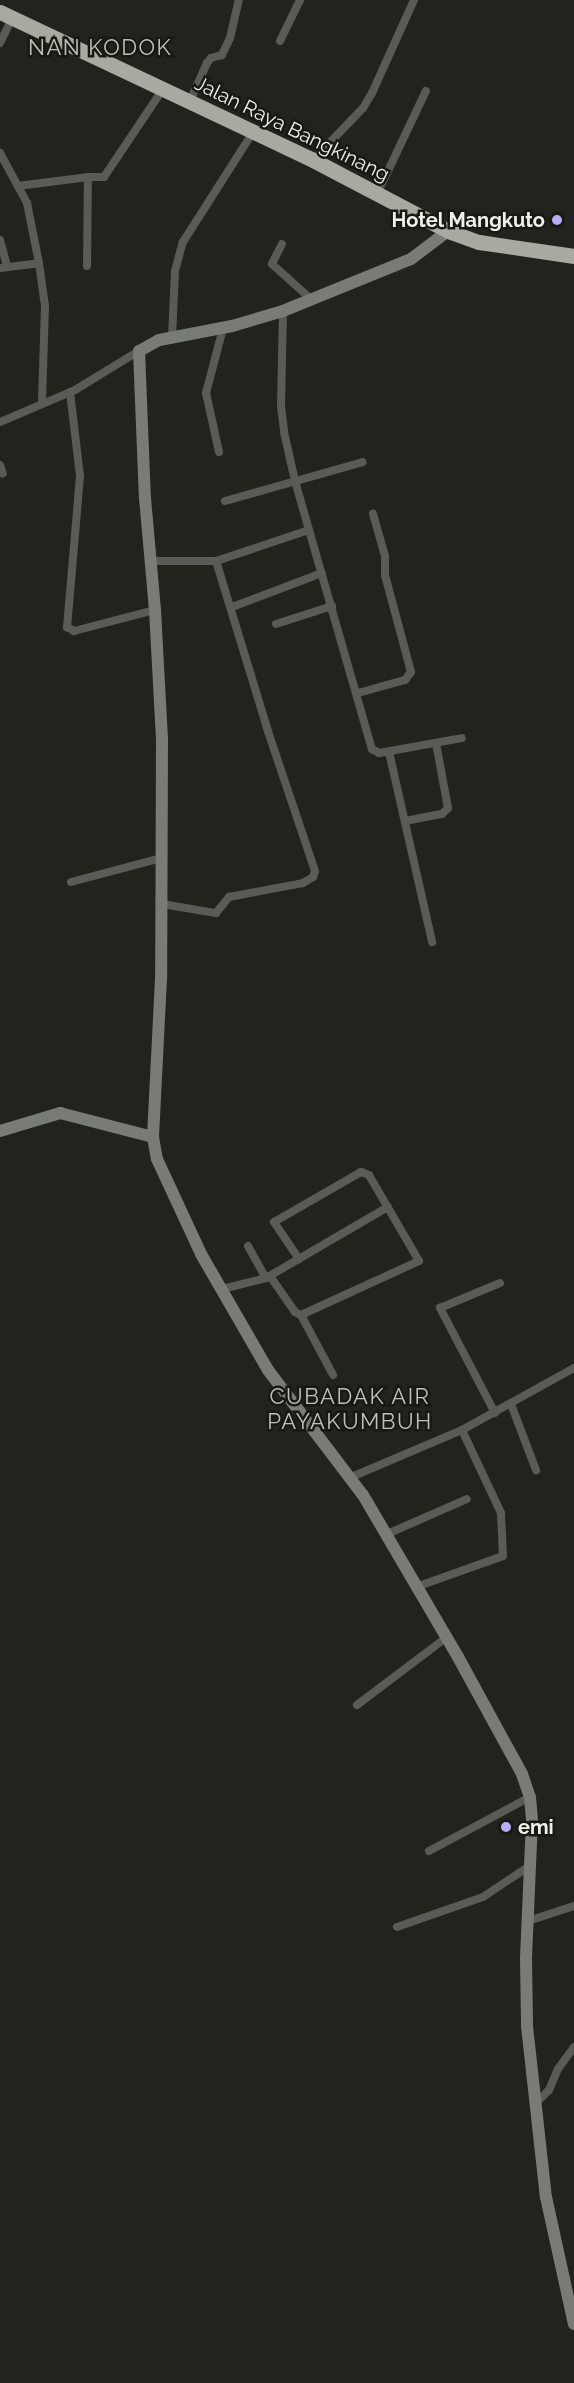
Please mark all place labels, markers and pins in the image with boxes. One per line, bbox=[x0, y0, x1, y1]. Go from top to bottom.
place label: Hotel Mangkuto bbox=[391, 208, 545, 232]
marker: Hotel Mangkuto bbox=[550, 213, 564, 227]
place label: emi bbox=[518, 1815, 554, 1839]
marker: emi bbox=[499, 1820, 513, 1834]

